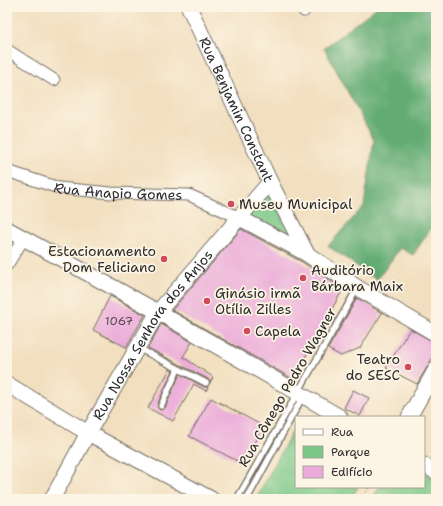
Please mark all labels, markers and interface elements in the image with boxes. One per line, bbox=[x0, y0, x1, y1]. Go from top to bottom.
street label: Rua Benjamin Constant bbox=[195, 34, 278, 185]
street label: Rua Anapio Gomes bbox=[51, 178, 183, 204]
place label: Museu Municipal bbox=[239, 195, 353, 213]
marker: Museu Municipal bbox=[226, 199, 236, 209]
place label: Estacionamento Dom Feliciano bbox=[48, 242, 156, 276]
street label: Rua Nossa Senhora dos Anjos bbox=[88, 246, 217, 423]
marker: Estacionamento Dom Feliciano bbox=[159, 254, 169, 264]
place label: Auditório Bárbara Maix bbox=[311, 261, 403, 295]
marker: Auditório Bárbara Maix bbox=[298, 273, 308, 283]
place label: Ginásio irmã Otília Zilles bbox=[215, 284, 301, 318]
marker: Ginásio irmã Otília Zilles bbox=[202, 296, 212, 306]
street label: Rua Cônego Pedro Wagner bbox=[234, 304, 340, 470]
house number: 1067 bbox=[105, 313, 133, 329]
place label: Capela bbox=[255, 322, 301, 340]
marker: Capela bbox=[242, 326, 252, 336]
place label: Teatro do SESC bbox=[346, 350, 400, 384]
marker: Teatro do SESC bbox=[403, 362, 413, 372]
legend bbox=[295, 416, 425, 488]
text: Rua bbox=[331, 424, 354, 440]
text: Parque bbox=[331, 444, 370, 460]
text: Edifício bbox=[331, 464, 372, 480]

